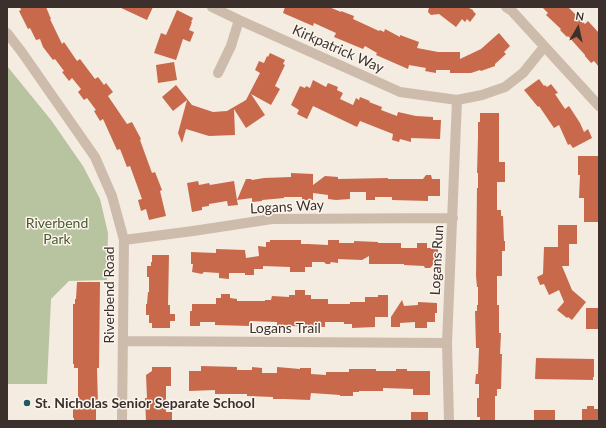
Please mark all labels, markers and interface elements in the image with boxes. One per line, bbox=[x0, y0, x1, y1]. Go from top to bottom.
north arrow bbox=[558, 8, 598, 48]
text: N bbox=[575, 9, 585, 23]
street label: Kirkpatrick Way bbox=[290, 21, 386, 77]
street label: Logans Way bbox=[250, 197, 324, 217]
park label: Riverbend Park bbox=[26, 215, 88, 248]
street label: Logans Run bbox=[427, 224, 447, 296]
street label: Riverbend Road bbox=[101, 246, 117, 344]
street label: Logans Trail bbox=[249, 320, 321, 336]
place label: St. Nicholas Senior Separate School bbox=[35, 395, 255, 411]
marker: St. Nicholas Senior Separate School bbox=[22, 398, 32, 408]

